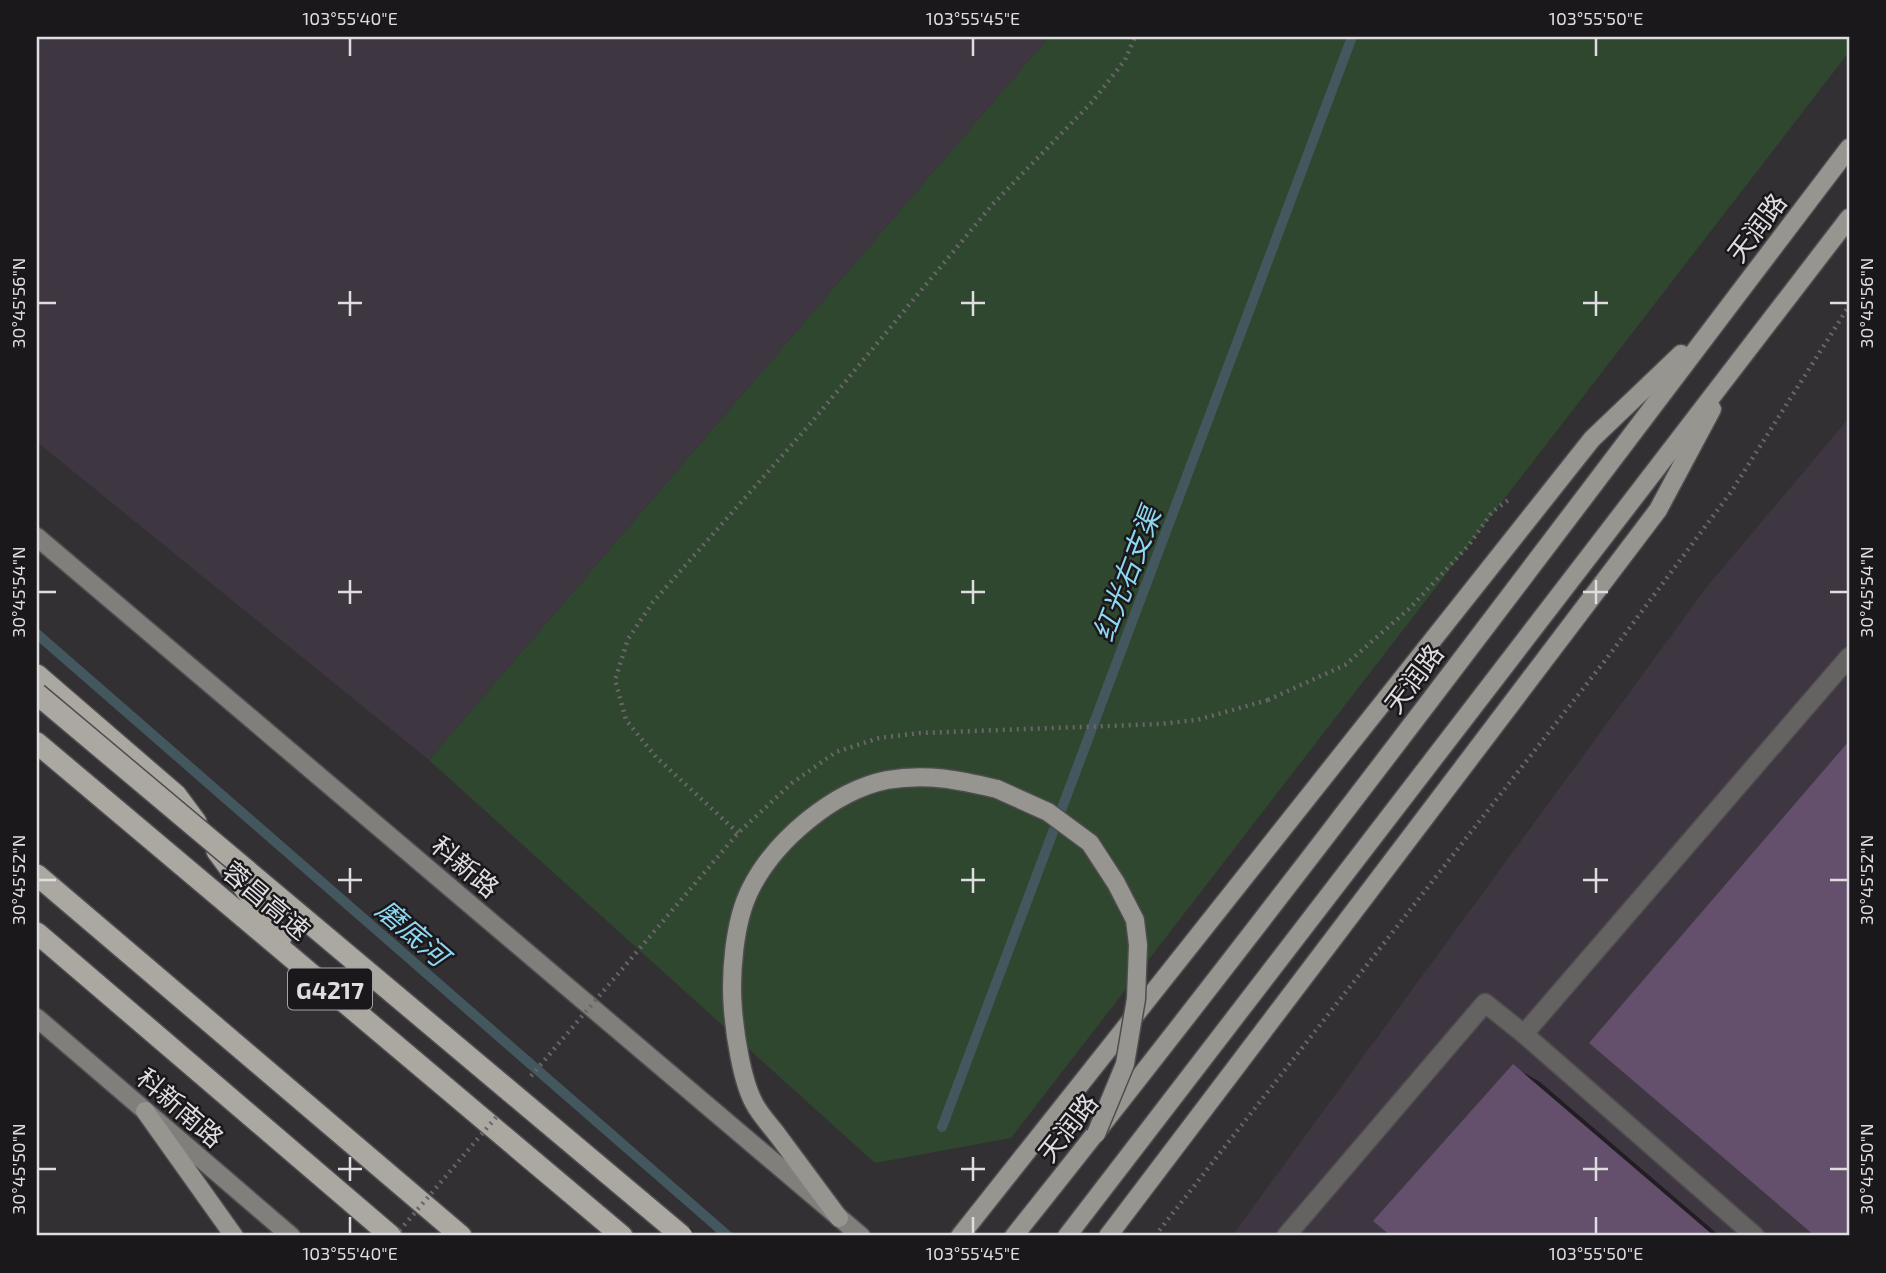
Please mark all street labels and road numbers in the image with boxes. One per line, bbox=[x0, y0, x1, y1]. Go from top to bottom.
street label: 天润路 bbox=[1720, 187, 1792, 267]
street label: 天润路 bbox=[1377, 638, 1449, 718]
street label: 科新路 bbox=[426, 829, 506, 903]
street label: 蓉昌高速 bbox=[217, 855, 317, 945]
road number: G4217 bbox=[288, 968, 372, 1009]
street label: 科新南路 bbox=[132, 1061, 230, 1153]
street label: 天润路 bbox=[1031, 1087, 1103, 1167]

